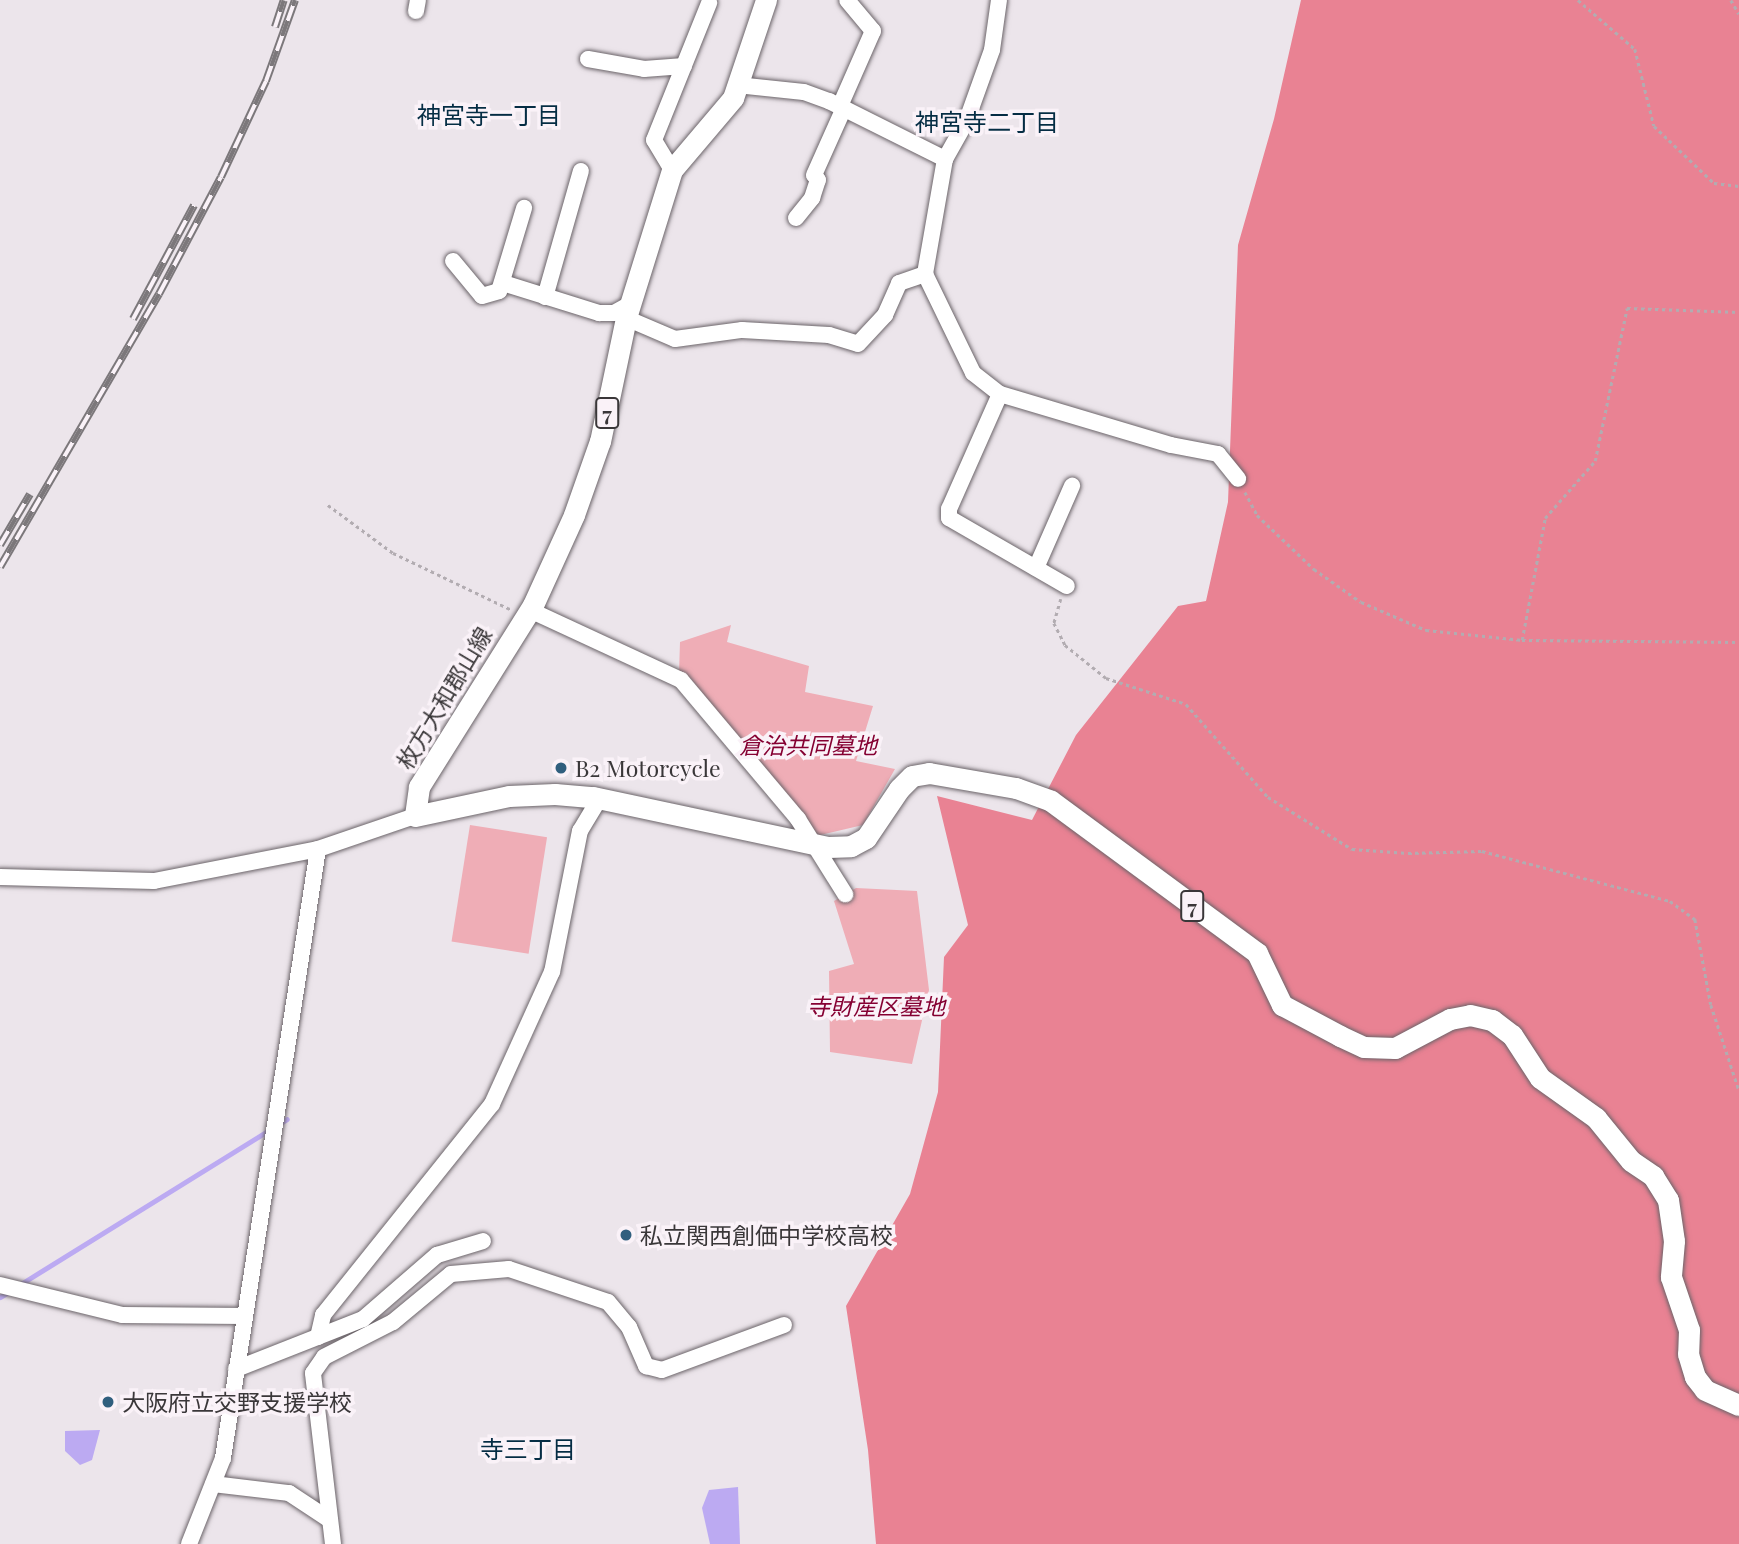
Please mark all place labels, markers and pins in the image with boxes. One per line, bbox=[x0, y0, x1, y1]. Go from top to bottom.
place label: B2 Motorcycle bbox=[575, 754, 721, 782]
marker: B2 Motorcycle bbox=[553, 760, 569, 776]
place label: 私立関西創価中学校高校 bbox=[640, 1221, 893, 1249]
marker: 私立関西創価中学校高校 bbox=[618, 1227, 634, 1243]
place label: 大阪府立交野支援学校 bbox=[122, 1388, 352, 1416]
marker: 大阪府立交野支援学校 bbox=[100, 1394, 116, 1410]

